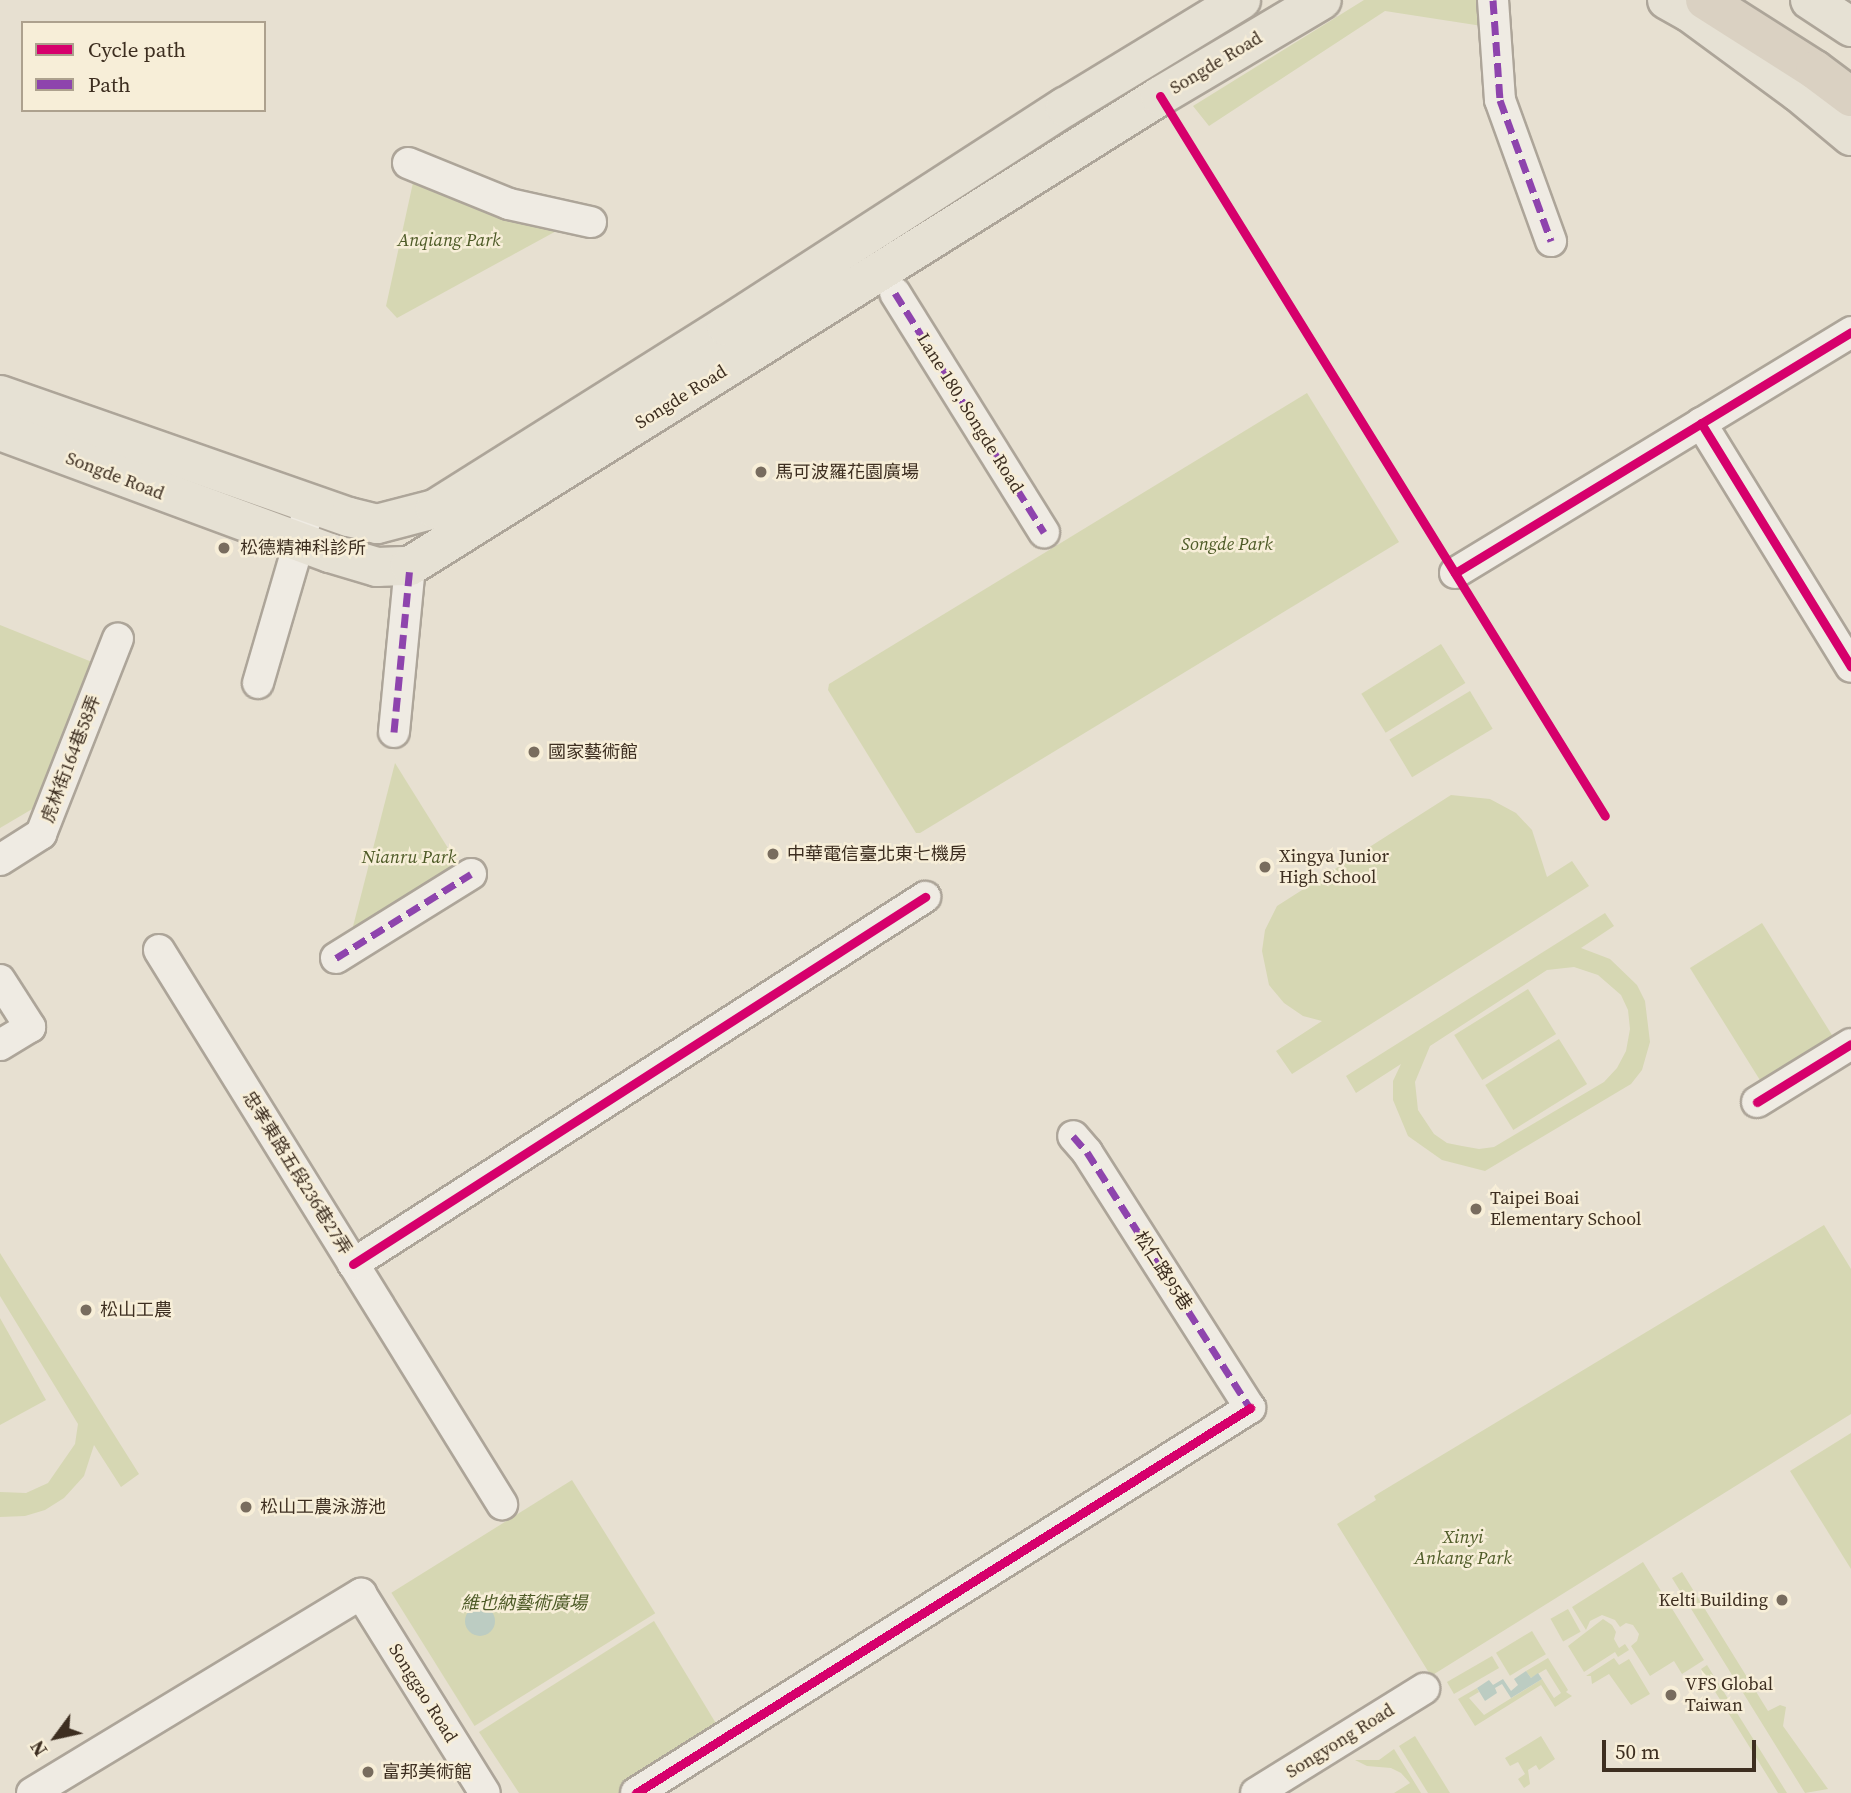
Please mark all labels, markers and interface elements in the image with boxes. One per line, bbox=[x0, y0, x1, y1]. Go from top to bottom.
legend bbox=[21, 21, 266, 112]
street label: Songde Road bbox=[1166, 27, 1266, 99]
text: Cycle path bbox=[88, 35, 186, 64]
text: Path bbox=[88, 70, 131, 99]
park label: Anqiang Park bbox=[397, 229, 501, 251]
street label: Lane 180, Songde Road bbox=[912, 329, 1028, 497]
street label: Songde Road bbox=[631, 360, 731, 434]
street label: Songde Road bbox=[63, 447, 167, 505]
place label: 馬可波羅花園廣場 bbox=[775, 461, 919, 483]
marker: 馬可波羅花園廣場 bbox=[753, 464, 769, 480]
park label: Songde Park bbox=[1181, 533, 1273, 555]
place label: 松德精神科診所 bbox=[240, 537, 366, 559]
marker: 松德精神科診所 bbox=[214, 538, 234, 558]
street label: 虎林街164巷58弄 bbox=[37, 692, 105, 826]
place label: 國家藝術館 bbox=[548, 741, 638, 763]
marker: 國家藝術館 bbox=[526, 744, 542, 760]
place label: 中華電信臺北東七機房 bbox=[787, 843, 967, 865]
park label: Nianru Park bbox=[362, 846, 456, 868]
marker: 中華電信臺北東七機房 bbox=[765, 846, 781, 862]
place label: Xingya Junior High School bbox=[1279, 846, 1389, 888]
marker: Xingya Junior High School bbox=[1257, 859, 1273, 875]
street label: 忠孝東路五段236巷27弄 bbox=[238, 1087, 356, 1259]
place label: Taipei Boai Elementary School bbox=[1490, 1188, 1641, 1230]
marker: Taipei Boai Elementary School bbox=[1468, 1201, 1484, 1217]
street label: 松仁路95巷 bbox=[1129, 1227, 1197, 1315]
place label: 松山工農 bbox=[100, 1299, 172, 1321]
marker: 松山工農 bbox=[78, 1302, 94, 1318]
place label: 松山工農泳游池 bbox=[260, 1496, 386, 1518]
marker: 松山工農泳游池 bbox=[238, 1499, 254, 1515]
park label: Xinyi Ankang Park bbox=[1414, 1527, 1512, 1570]
place label: Kelti Building bbox=[1659, 1589, 1768, 1611]
park label: 維也納藝術廣場 bbox=[461, 1592, 587, 1614]
marker: Kelti Building bbox=[1774, 1592, 1790, 1608]
street label: Songgao Road bbox=[384, 1640, 462, 1746]
place label: VFS Global Taiwan bbox=[1685, 1674, 1773, 1716]
marker: VFS Global Taiwan bbox=[1663, 1687, 1679, 1703]
street label: Songyong Road bbox=[1282, 1699, 1398, 1783]
north arrow bbox=[21, 1702, 91, 1772]
scale bar bbox=[1606, 1727, 1760, 1771]
text: N bbox=[24, 1736, 53, 1761]
text: 50 m bbox=[1615, 1737, 1660, 1766]
place label: 富邦美術館 bbox=[382, 1761, 472, 1783]
marker: 富邦美術館 bbox=[360, 1764, 376, 1780]

